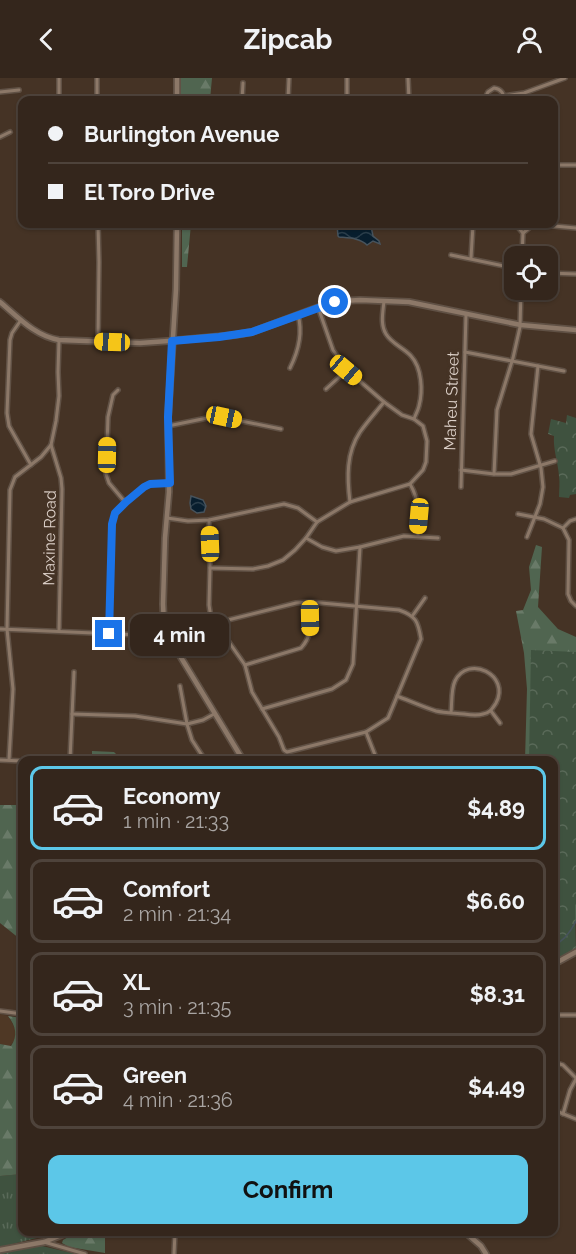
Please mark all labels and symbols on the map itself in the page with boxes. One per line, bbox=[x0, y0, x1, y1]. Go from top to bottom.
route start bbox=[321, 288, 348, 315]
car bbox=[94, 332, 130, 352]
street label: Maheu Street bbox=[440, 350, 463, 451]
car bbox=[326, 352, 366, 388]
car bbox=[205, 404, 243, 430]
car bbox=[98, 437, 116, 473]
street label: Maxine Road bbox=[39, 490, 60, 586]
car bbox=[408, 497, 430, 535]
car bbox=[200, 526, 220, 562]
car bbox=[301, 600, 319, 636]
callout: 4 min bbox=[130, 613, 229, 655]
route end bbox=[95, 620, 122, 647]

